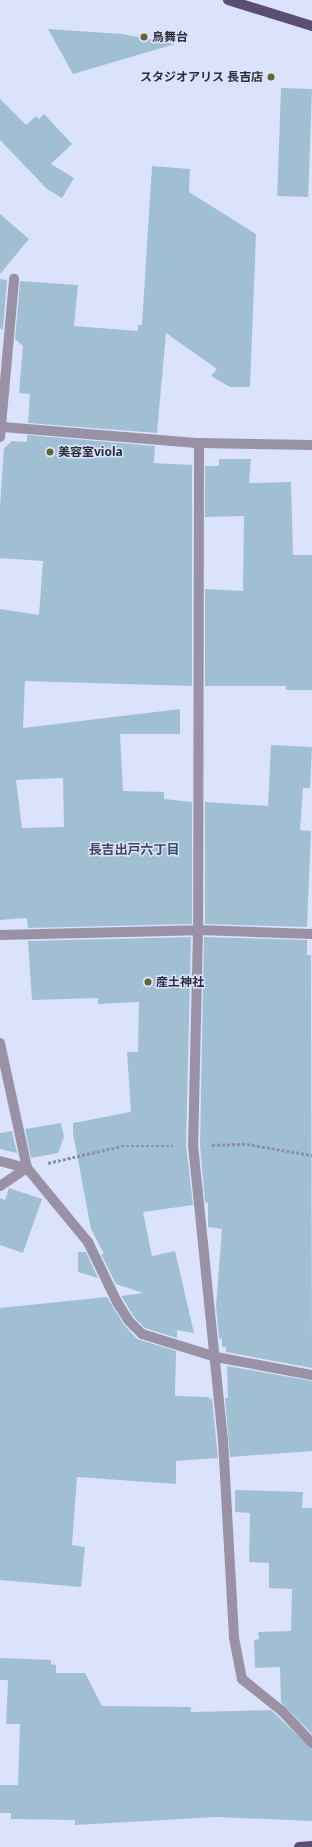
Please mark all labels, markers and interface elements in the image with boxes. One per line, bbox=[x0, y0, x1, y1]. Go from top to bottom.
place label: 鳥舞台 bbox=[152, 30, 188, 44]
marker: 鳥舞台 bbox=[139, 32, 149, 42]
place label: スタジオアリス 長吉店 bbox=[140, 70, 263, 84]
marker: スタジオアリス 長吉店 bbox=[266, 72, 276, 82]
place label: 美容室viola bbox=[58, 445, 123, 459]
marker: 美容室viola bbox=[45, 447, 55, 457]
district label: 長吉出戸六丁目 bbox=[89, 841, 179, 857]
place label: 産土神社 bbox=[156, 975, 204, 989]
marker: 産土神社 bbox=[143, 977, 153, 987]

